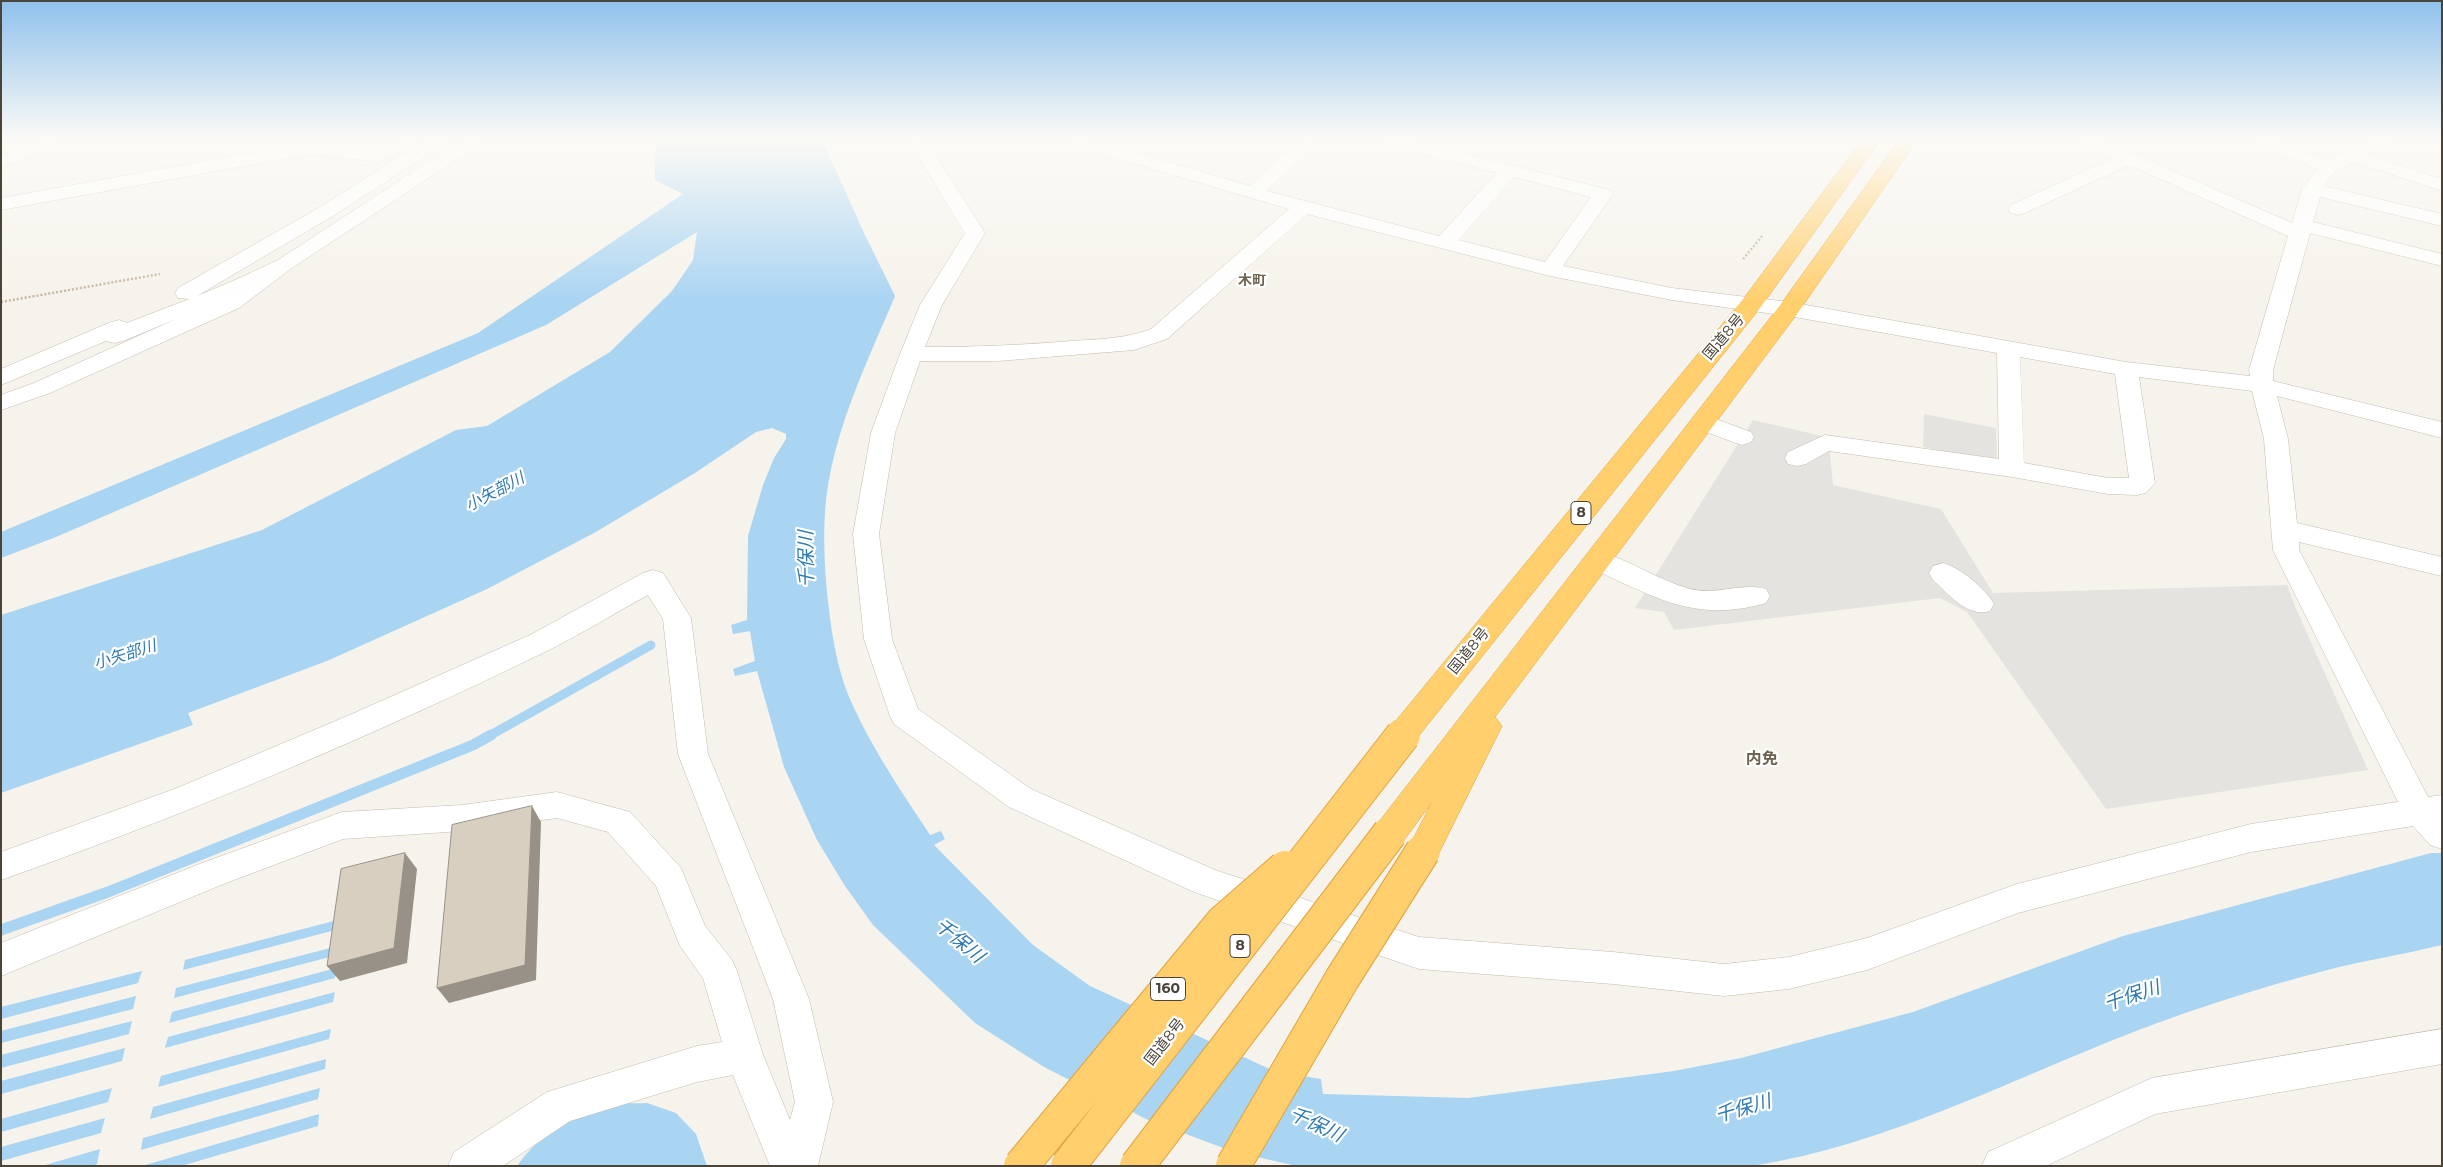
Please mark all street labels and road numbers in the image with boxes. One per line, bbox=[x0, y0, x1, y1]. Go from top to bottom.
street label: 国道8号 bbox=[1700, 310, 1748, 364]
road number: 8 bbox=[1571, 502, 1591, 524]
street label: 国道8号 bbox=[1445, 624, 1493, 678]
road number: 8 bbox=[1230, 934, 1250, 958]
road number: 160 bbox=[1150, 978, 1186, 1001]
street label: 国道8号 bbox=[1141, 1015, 1189, 1069]

